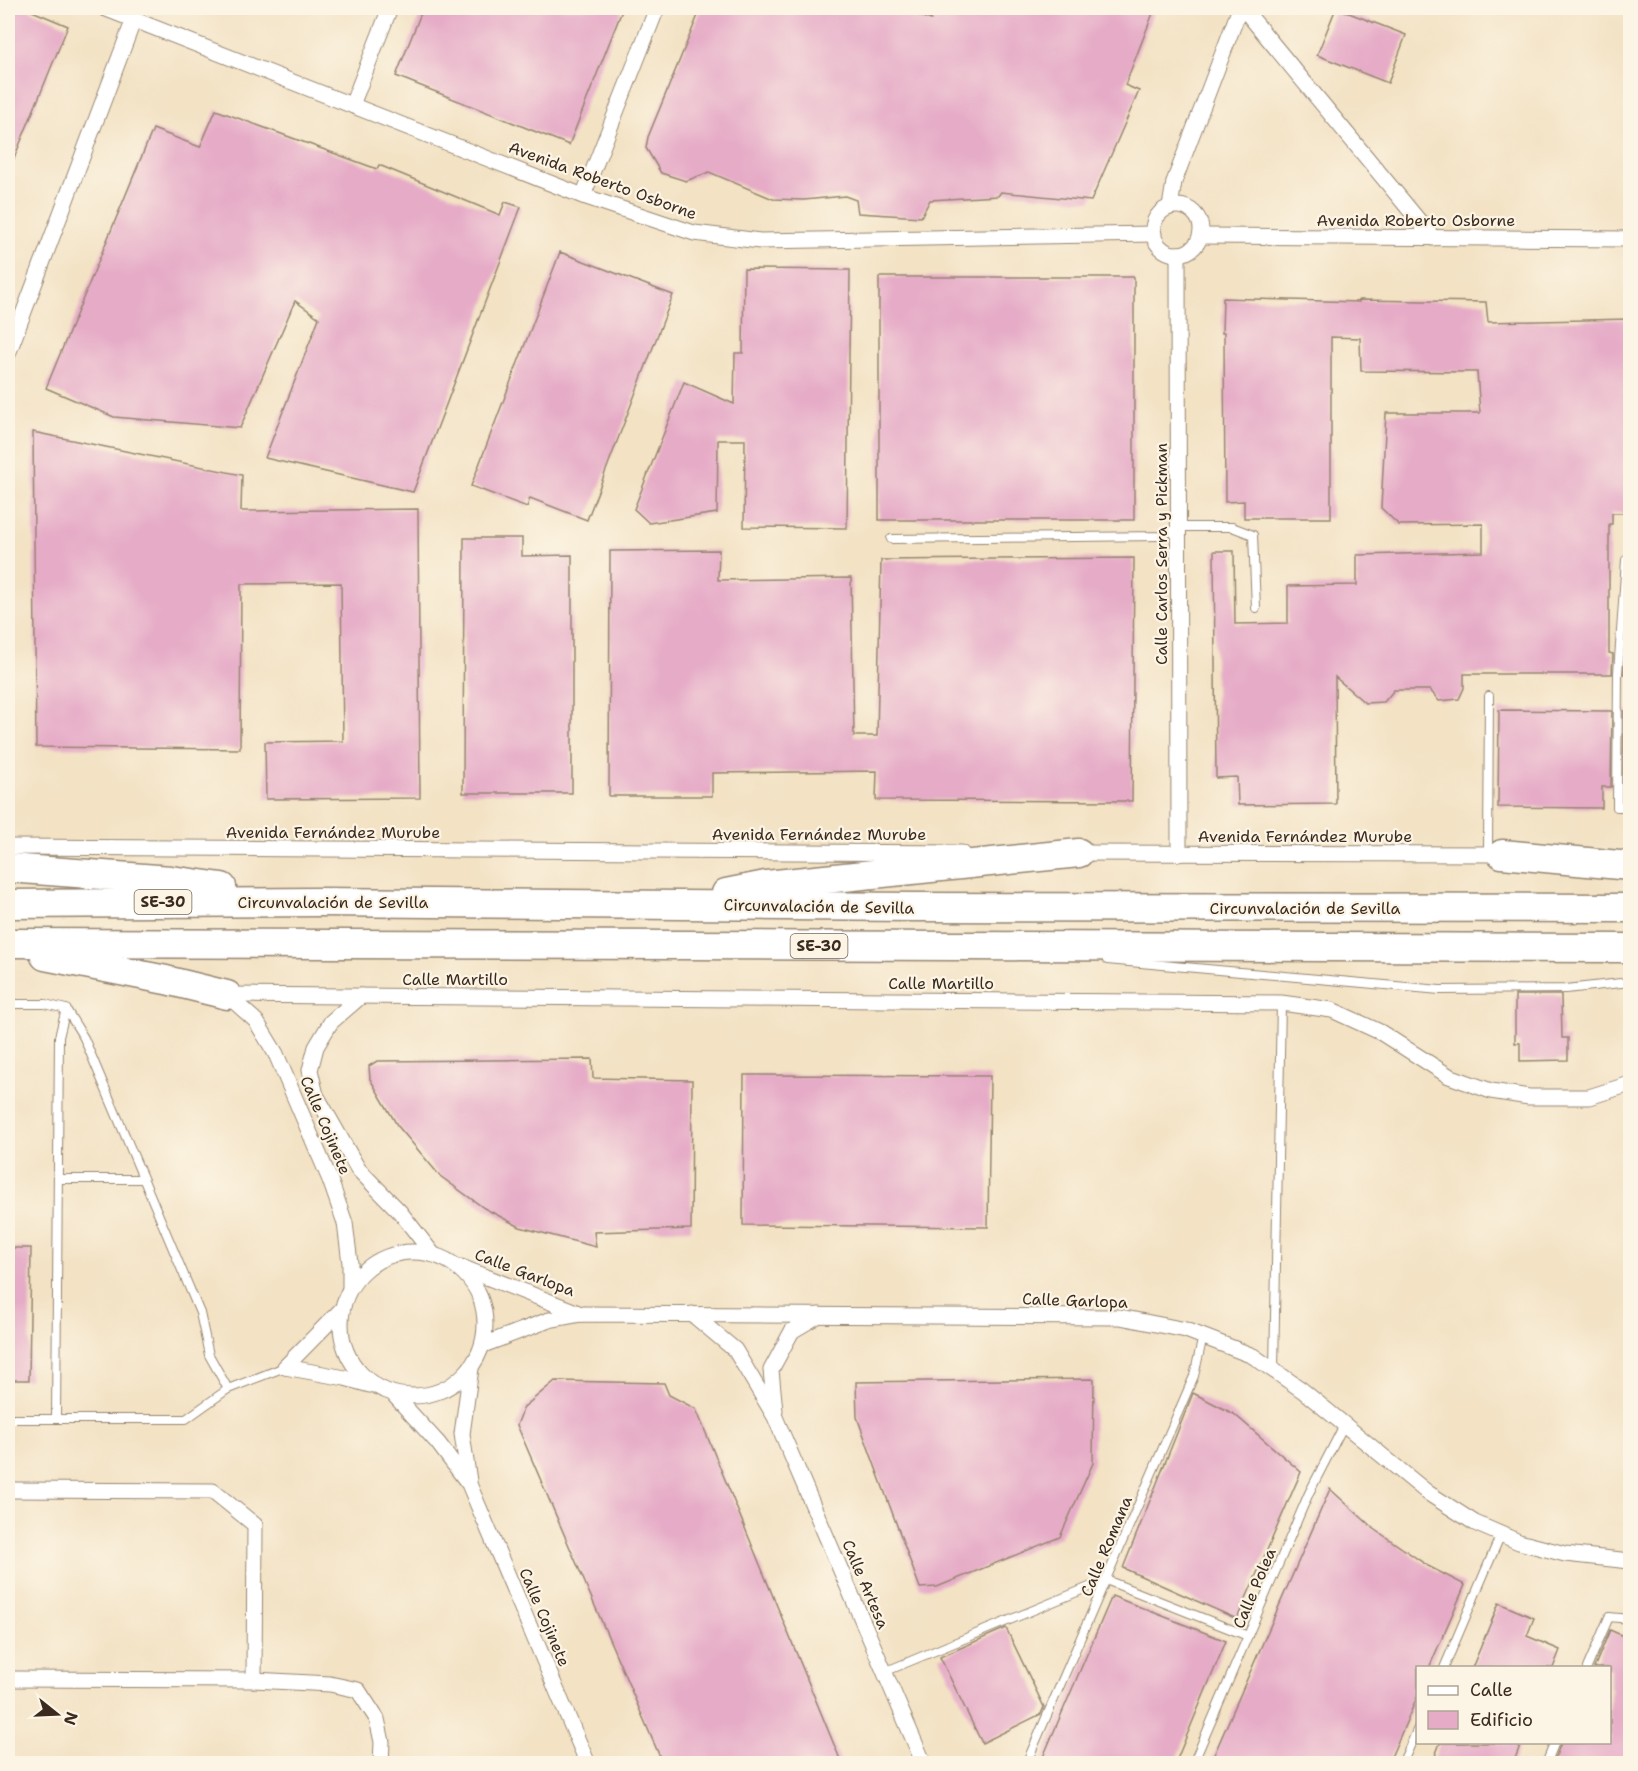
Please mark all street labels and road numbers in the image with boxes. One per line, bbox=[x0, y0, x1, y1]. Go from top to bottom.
street label: Avenida Roberto Osborne bbox=[506, 137, 700, 224]
street label: Avenida Roberto Osborne bbox=[1317, 210, 1515, 231]
street label: Calle Carlos Serra y Pickman bbox=[1151, 443, 1172, 665]
street label: Avenida Fernández Murube bbox=[226, 822, 440, 843]
street label: Avenida Fernández Murube bbox=[712, 824, 926, 845]
street label: Avenida Fernández Murube bbox=[1198, 826, 1412, 847]
road number: SE-30 bbox=[134, 890, 192, 914]
street label: Circunvalación de Sevilla bbox=[238, 892, 428, 913]
street label: Circunvalación de Sevilla bbox=[723, 894, 915, 919]
street label: Circunvalación de Sevilla bbox=[1210, 898, 1400, 919]
road number: SE-30 bbox=[790, 934, 848, 958]
street label: Calle Martillo bbox=[402, 969, 508, 990]
street label: Calle Martillo bbox=[888, 973, 994, 994]
street label: Calle Cojinete bbox=[295, 1073, 356, 1178]
street label: Calle Garlopa bbox=[472, 1244, 578, 1301]
street label: Calle Garlopa bbox=[1022, 1288, 1128, 1313]
street label: Calle Romana bbox=[1076, 1493, 1137, 1600]
street label: Calle Artesa bbox=[837, 1536, 894, 1632]
street label: Calle Polea bbox=[1228, 1545, 1281, 1632]
street label: Calle Cojinete bbox=[514, 1565, 575, 1670]

